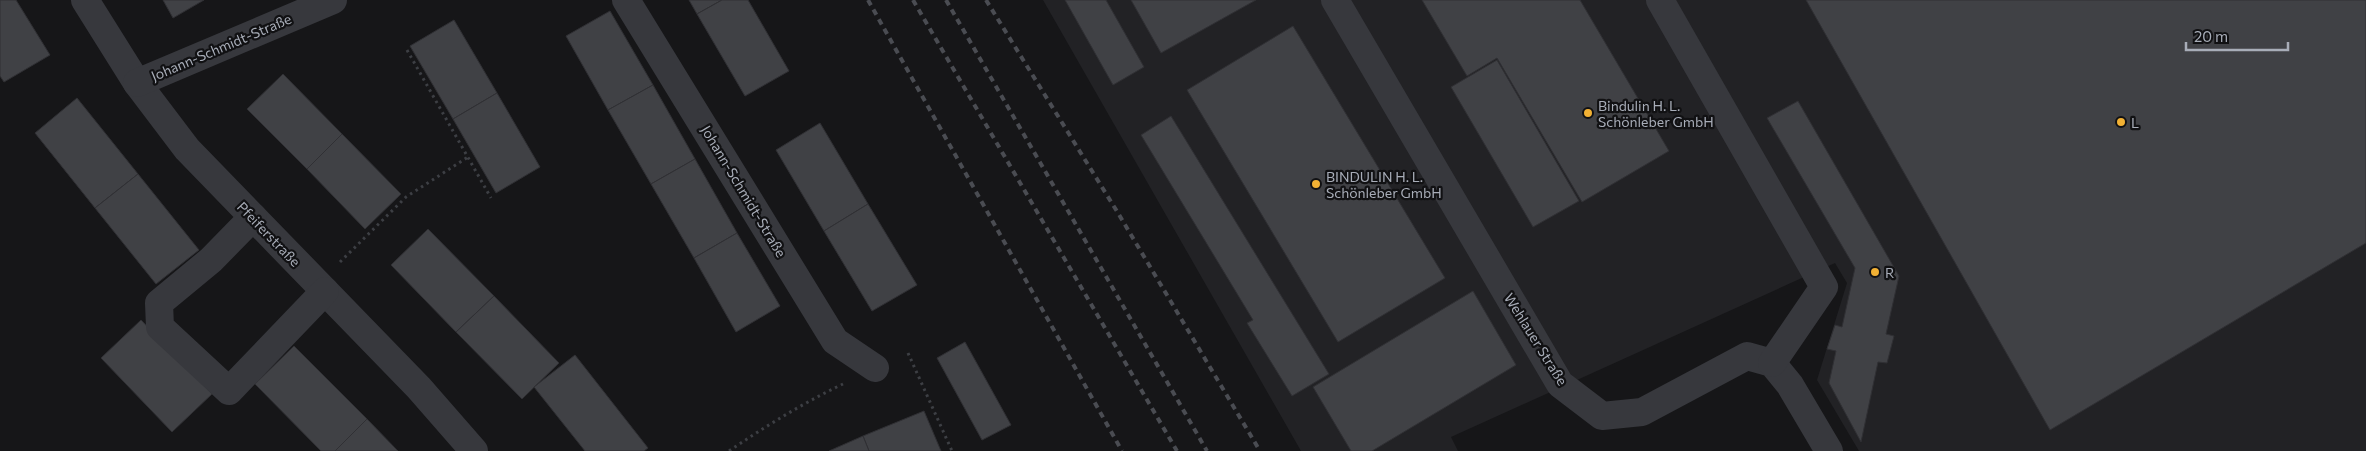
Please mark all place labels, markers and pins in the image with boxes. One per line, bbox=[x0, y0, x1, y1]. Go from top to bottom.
place label: Bindulin H. L. Schönleber GmbH bbox=[1598, 97, 1714, 130]
marker: Bindulin H. L. Schönleber GmbH bbox=[1582, 107, 1594, 119]
place label: L bbox=[2131, 114, 2139, 131]
marker: L bbox=[2115, 116, 2127, 128]
place label: BINDULIN H. L. Schönleber GmbH bbox=[1326, 168, 1442, 201]
marker: BINDULIN H. L. Schönleber GmbH bbox=[1310, 178, 1322, 190]
place label: R bbox=[1885, 264, 1894, 281]
marker: R bbox=[1869, 266, 1881, 278]

